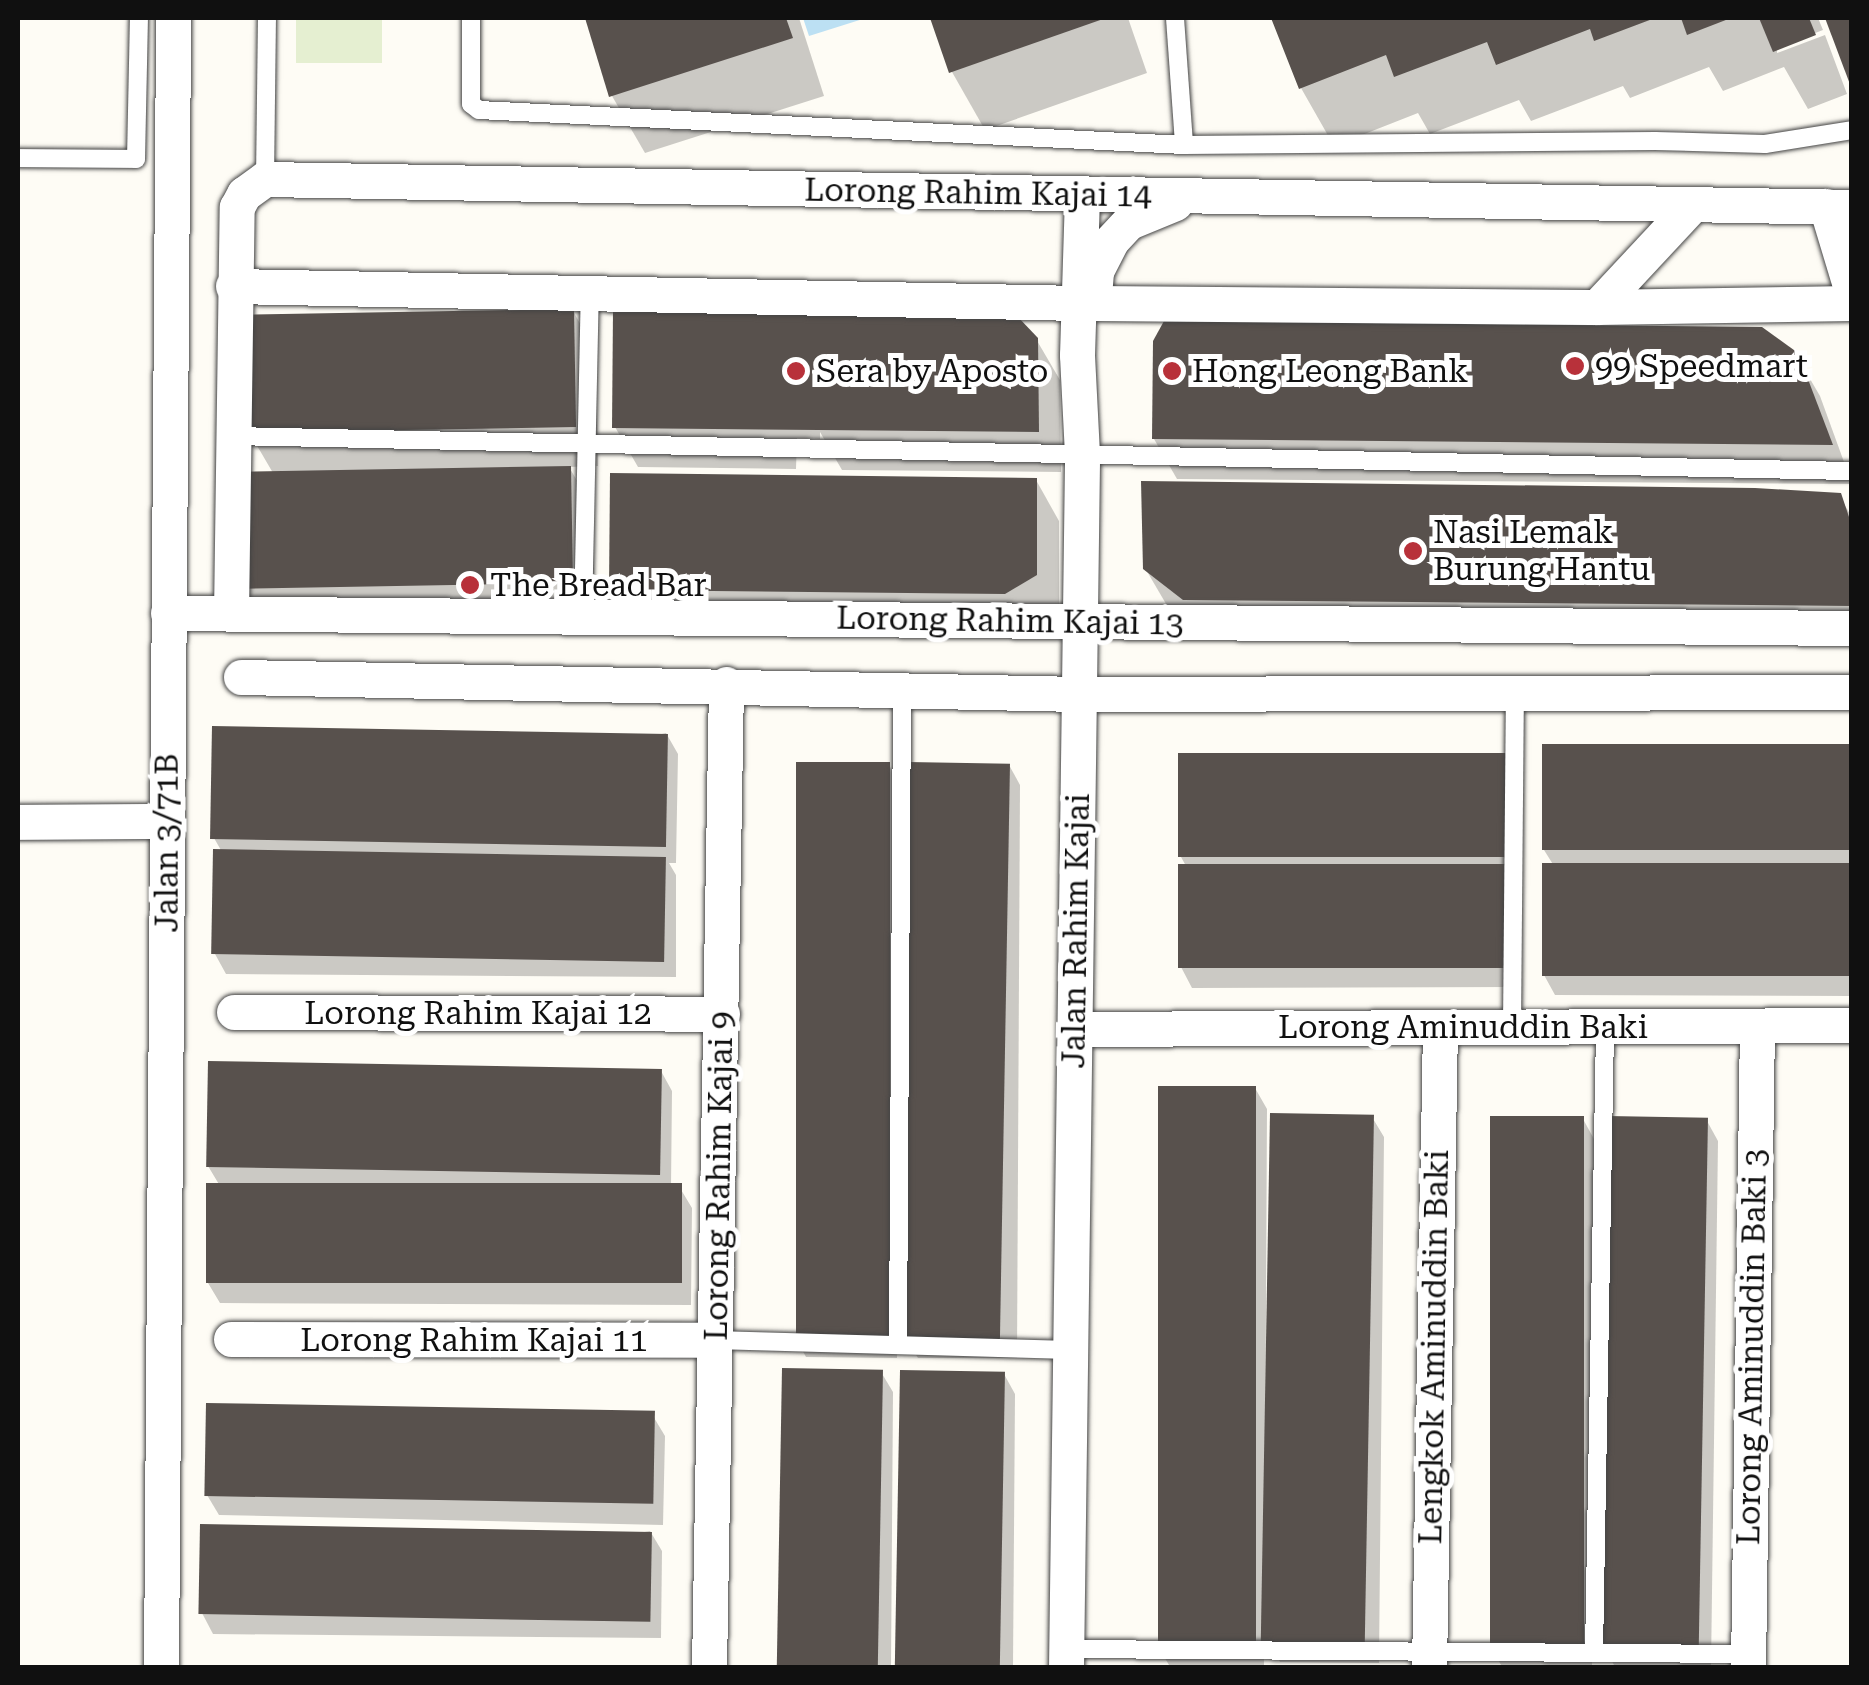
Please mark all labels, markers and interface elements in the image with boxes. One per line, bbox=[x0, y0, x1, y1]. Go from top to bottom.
street label: Lorong Rahim Kajai 14 bbox=[804, 171, 1152, 215]
place label: 99 Speedmart bbox=[1595, 347, 1808, 385]
place label: Sera by Aposto bbox=[816, 352, 1049, 390]
place label: Hong Leong Bank bbox=[1192, 352, 1468, 390]
marker: 99 Speedmart bbox=[1564, 355, 1586, 377]
marker: Sera by Aposto bbox=[785, 360, 807, 382]
marker: Hong Leong Bank bbox=[1161, 360, 1183, 382]
place label: Nasi Lemak Burung Hantu bbox=[1433, 514, 1650, 589]
marker: Nasi Lemak Burung Hantu bbox=[1402, 540, 1424, 562]
place label: The Bread Bar bbox=[490, 566, 707, 604]
marker: The Bread Bar bbox=[459, 574, 481, 596]
street label: Lorong Rahim Kajai 13 bbox=[836, 599, 1184, 643]
street label: Jalan 3/71B bbox=[148, 753, 186, 933]
street label: Jalan Rahim Kajai bbox=[1054, 793, 1098, 1069]
street label: Lorong Rahim Kajai 12 bbox=[304, 994, 652, 1032]
street label: Lorong Aminuddin Baki bbox=[1278, 1008, 1648, 1046]
street label: Lorong Rahim Kajai 9 bbox=[697, 1011, 741, 1341]
street label: Lengkok Aminuddin Baki bbox=[1411, 1149, 1457, 1545]
street label: Lorong Aminuddin Baki 3 bbox=[1729, 1149, 1775, 1545]
street label: Lorong Rahim Kajai 11 bbox=[300, 1321, 648, 1359]

